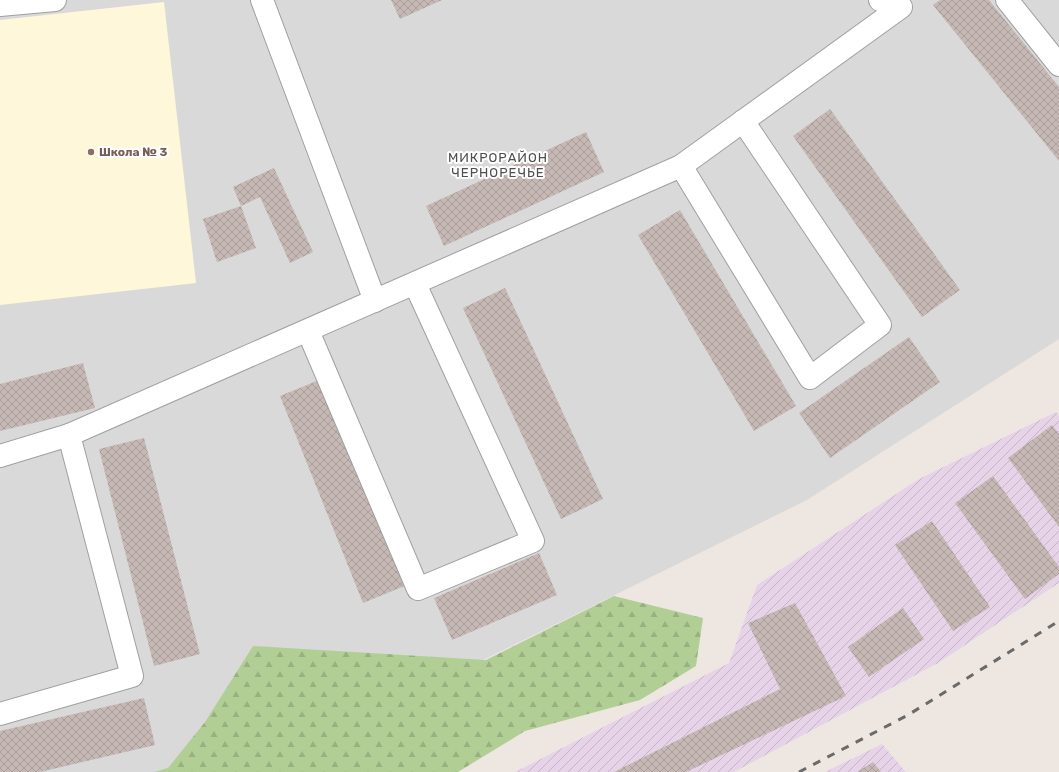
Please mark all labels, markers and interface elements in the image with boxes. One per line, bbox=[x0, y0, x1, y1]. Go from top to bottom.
place label: Школа № 3 bbox=[99, 145, 167, 159]
marker: Школа № 3 bbox=[86, 147, 96, 157]
district label: МИКРОРАЙОН ЧЕРНОРЕЧЬЕ bbox=[448, 150, 548, 180]

